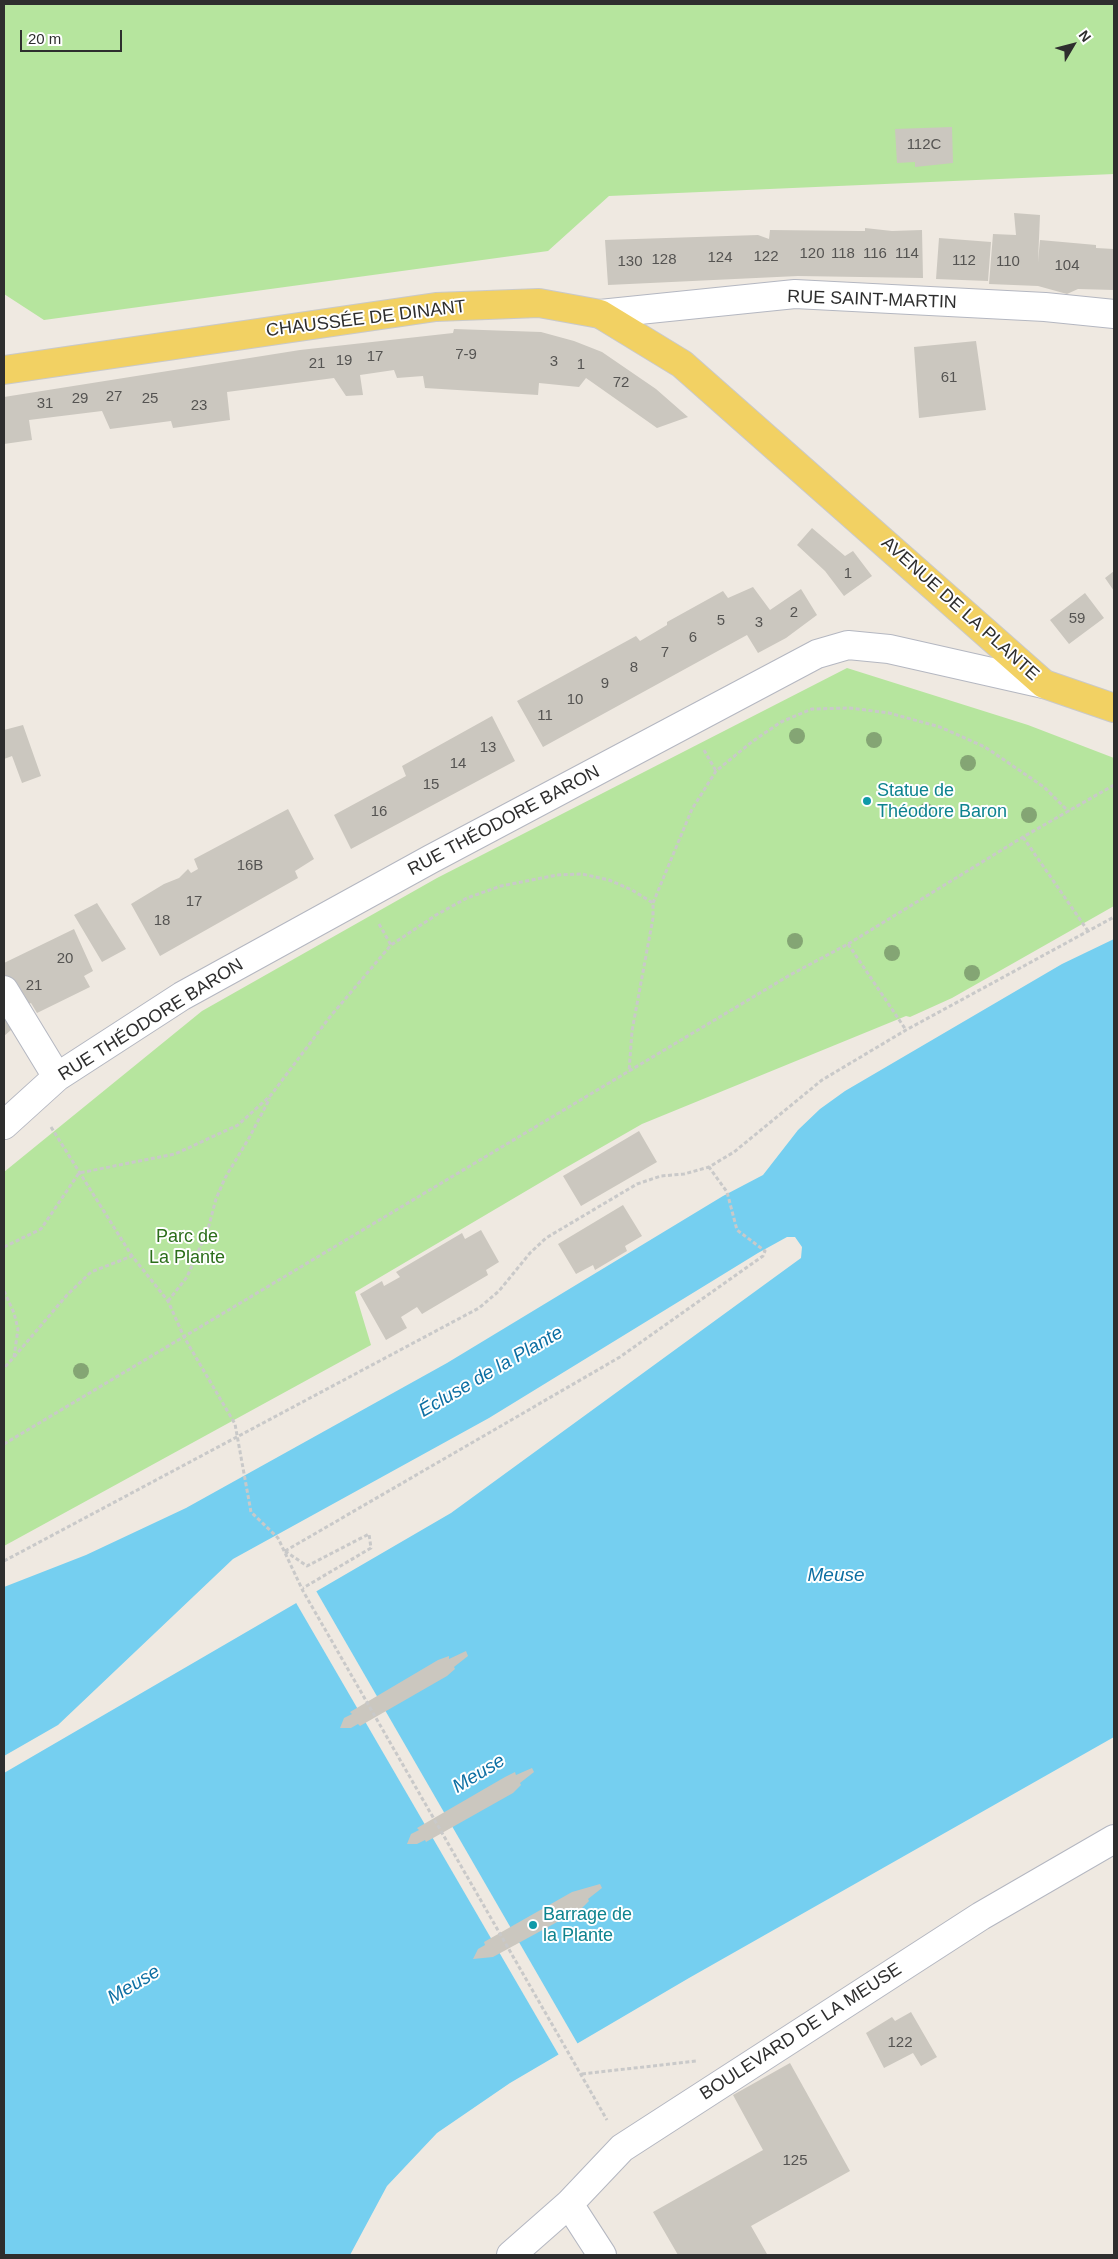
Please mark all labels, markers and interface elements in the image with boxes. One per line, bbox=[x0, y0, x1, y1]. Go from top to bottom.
scale bar bbox=[22, 20, 125, 52]
north arrow bbox=[1048, 20, 1098, 70]
text: N bbox=[1076, 27, 1094, 45]
text: 20 m bbox=[28, 30, 61, 47]
house number: 112C bbox=[907, 136, 941, 154]
house number: 120 bbox=[799, 245, 825, 263]
house number: 118 bbox=[831, 245, 855, 263]
house number: 116 bbox=[863, 245, 887, 263]
house number: 114 bbox=[895, 245, 919, 263]
house number: 122 bbox=[753, 248, 779, 266]
house number: 124 bbox=[707, 249, 733, 267]
house number: 128 bbox=[651, 251, 677, 269]
house number: 112 bbox=[952, 252, 976, 270]
house number: 130 bbox=[617, 253, 643, 271]
house number: 110 bbox=[996, 253, 1020, 271]
house number: 104 bbox=[1054, 257, 1080, 275]
street label: RUE SAINT-MARTIN bbox=[787, 286, 957, 314]
street label: CHAUSSÉE DE DINANT bbox=[265, 296, 467, 342]
house number: 7-9 bbox=[455, 346, 477, 364]
house number: 17 bbox=[367, 348, 383, 366]
house number: 19 bbox=[336, 352, 352, 370]
house number: 3 bbox=[550, 353, 558, 371]
house number: 21 bbox=[309, 355, 325, 373]
house number: 1 bbox=[577, 356, 585, 374]
house number: 61 bbox=[941, 369, 957, 387]
house number: 72 bbox=[613, 374, 629, 392]
house number: 27 bbox=[106, 388, 122, 406]
house number: 29 bbox=[72, 390, 88, 408]
house number: 25 bbox=[142, 390, 158, 408]
house number: 31 bbox=[37, 395, 53, 413]
house number: 23 bbox=[191, 397, 207, 415]
street label: AVENUE DE LA PLANTE bbox=[877, 532, 1043, 686]
house number: 1 bbox=[844, 565, 852, 583]
house number: 2 bbox=[790, 604, 798, 622]
house number: 59 bbox=[1069, 610, 1085, 628]
house number: 5 bbox=[717, 612, 725, 630]
house number: 3 bbox=[755, 614, 763, 632]
house number: 6 bbox=[689, 629, 697, 647]
house number: 7 bbox=[661, 644, 669, 662]
house number: 8 bbox=[630, 659, 638, 677]
house number: 9 bbox=[601, 675, 609, 693]
house number: 10 bbox=[567, 691, 583, 709]
house number: 11 bbox=[537, 707, 553, 725]
house number: 13 bbox=[480, 739, 496, 757]
house number: 14 bbox=[450, 755, 466, 773]
street label: RUE THÉODORE BARON bbox=[404, 761, 604, 881]
house number: 15 bbox=[423, 776, 439, 794]
place label: Statue de Théodore Baron bbox=[877, 780, 1007, 822]
marker: Statue de Théodore Baron bbox=[861, 795, 873, 807]
house number: 16 bbox=[371, 803, 387, 821]
house number: 16B bbox=[237, 857, 263, 875]
house number: 17 bbox=[186, 893, 202, 911]
house number: 18 bbox=[154, 912, 170, 930]
house number: 20 bbox=[57, 950, 73, 968]
street label: RUE THÉODORE BARON bbox=[55, 954, 247, 1086]
house number: 21 bbox=[26, 977, 42, 995]
park label: Parc de La Plante bbox=[149, 1226, 225, 1268]
water label: Écluse de la Plante bbox=[415, 1321, 567, 1423]
water label: Meuse bbox=[807, 1565, 865, 1587]
water label: Meuse bbox=[449, 1750, 509, 1798]
place label: Barrage de la Plante bbox=[543, 1904, 632, 1946]
marker: Barrage de la Plante bbox=[527, 1919, 539, 1931]
street label: BOULEVARD DE LA MEUSE bbox=[696, 1959, 906, 2105]
water label: Meuse bbox=[104, 1961, 164, 2009]
house number: 122 bbox=[887, 2034, 913, 2052]
house number: 125 bbox=[782, 2152, 808, 2170]

